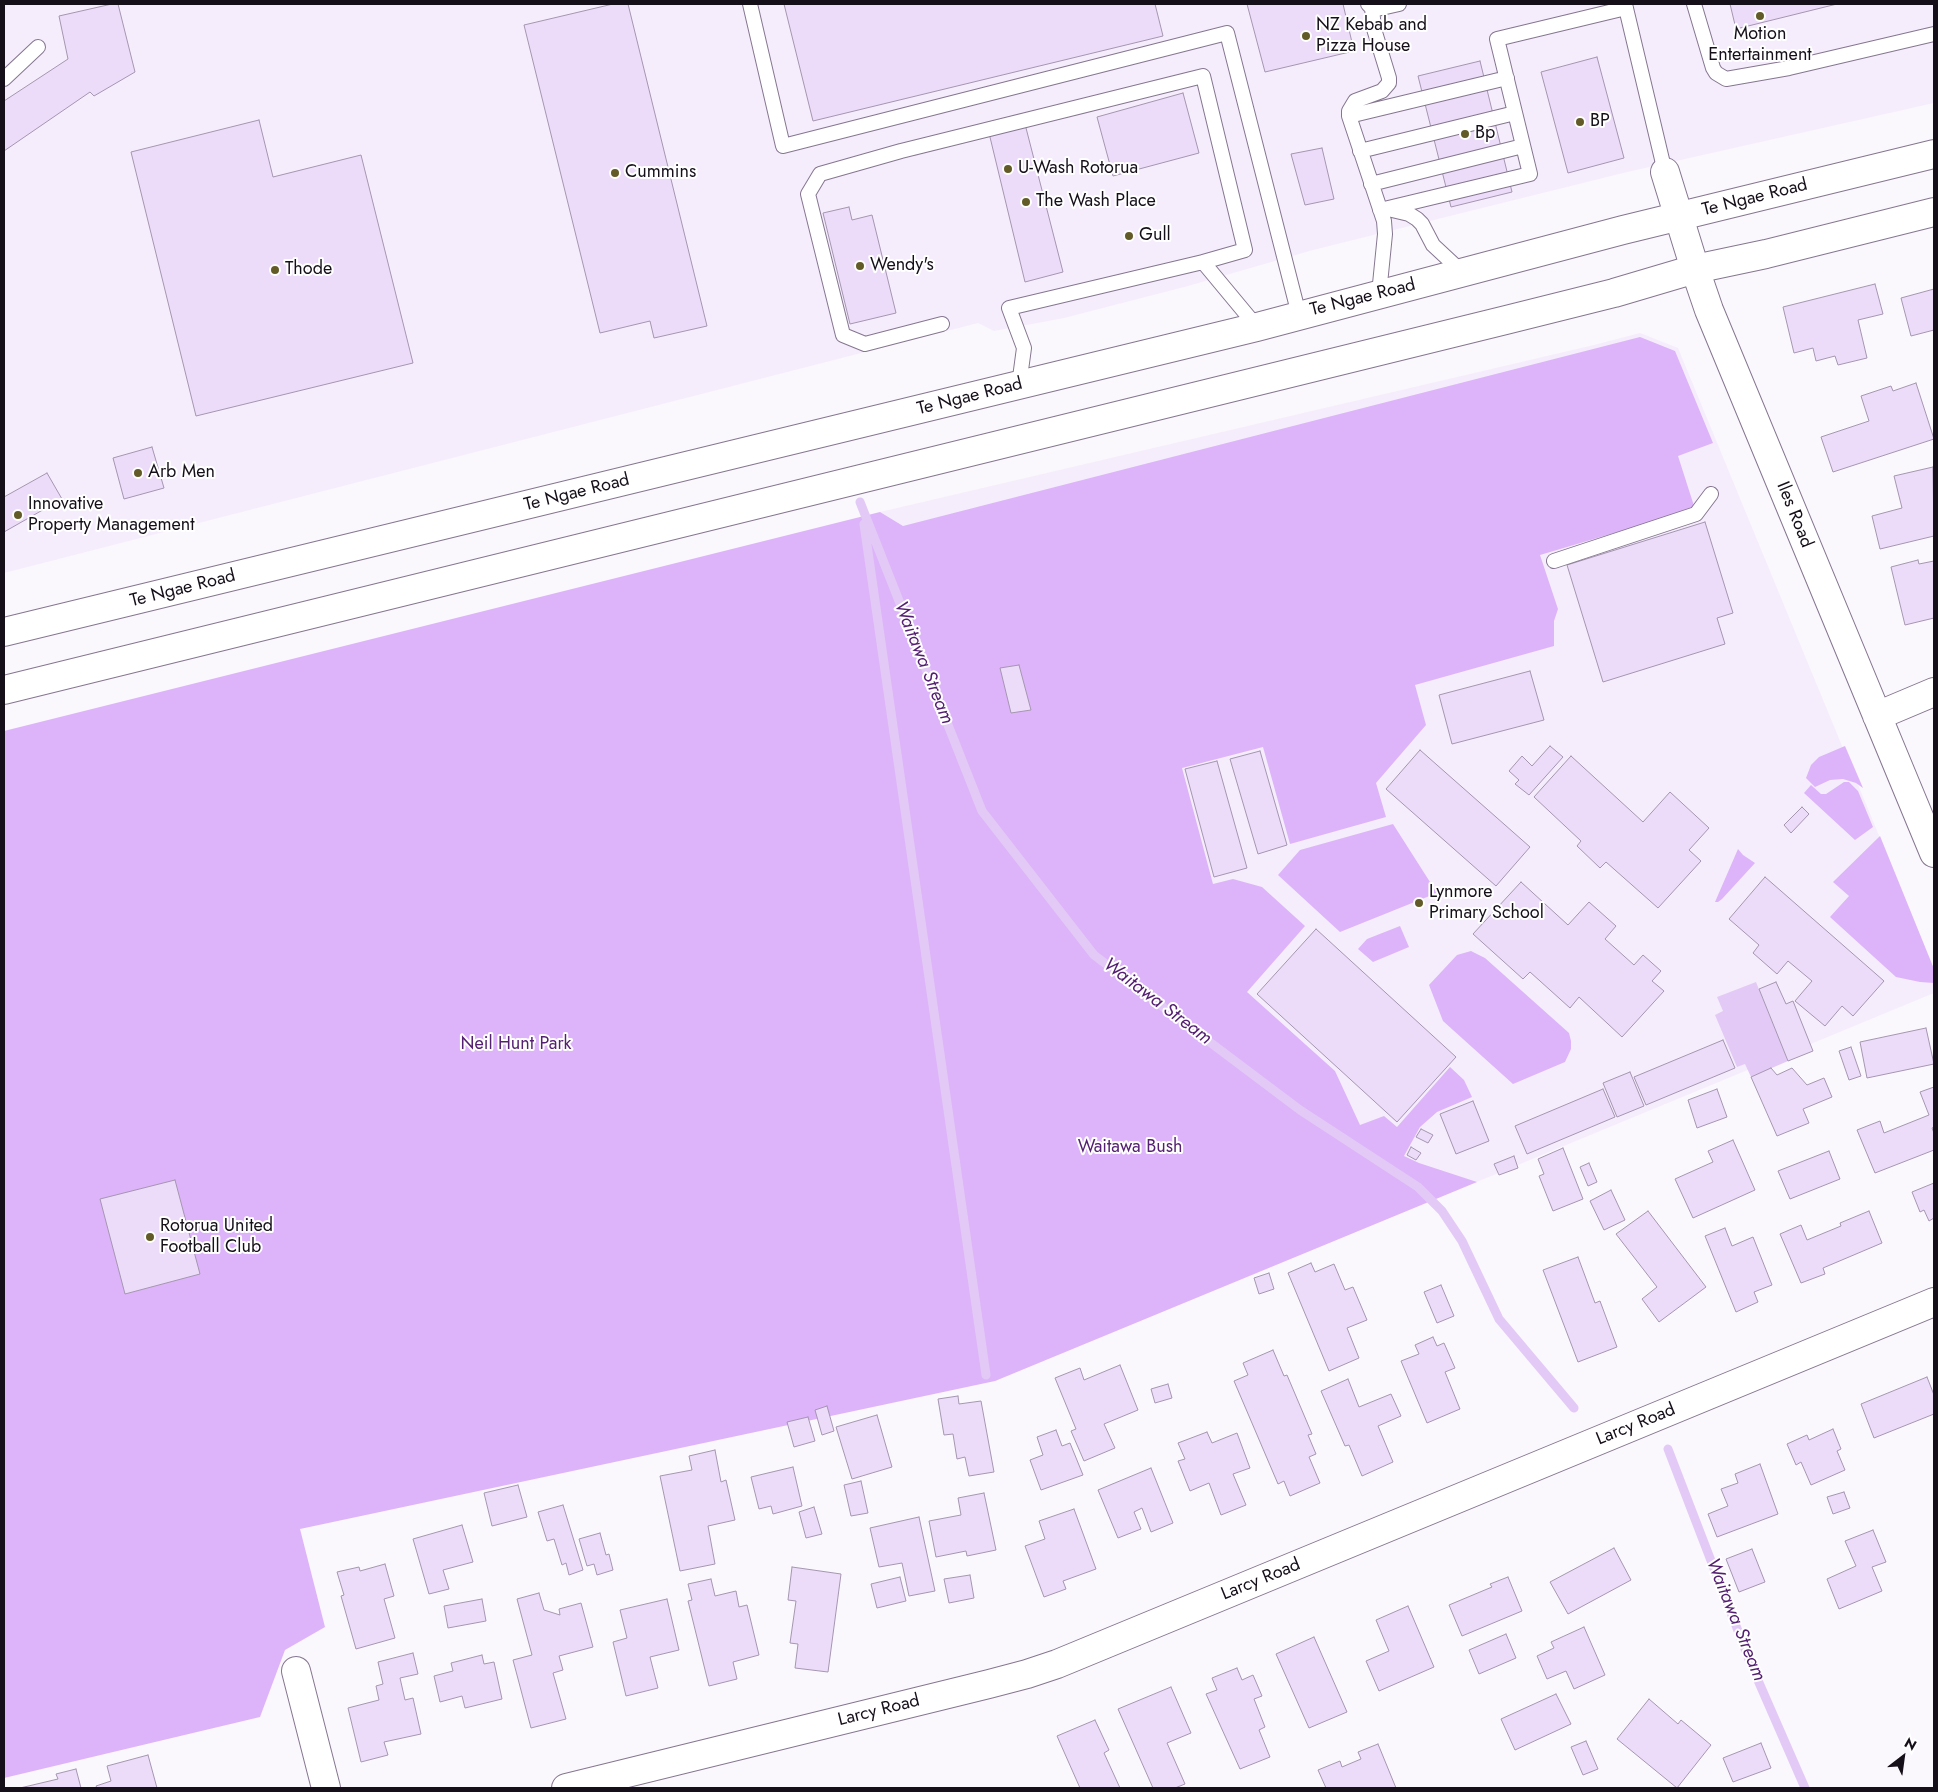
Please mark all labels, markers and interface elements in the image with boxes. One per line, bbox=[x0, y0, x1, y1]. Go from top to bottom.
marker: Motion Entertainment bbox=[1754, 10, 1766, 22]
place label: NZ Kebab and Pizza House bbox=[1316, 15, 1427, 58]
place label: Motion Entertainment bbox=[1708, 24, 1812, 66]
marker: NZ Kebab and Pizza House bbox=[1300, 30, 1312, 42]
place label: BP bbox=[1590, 111, 1610, 133]
marker: BP bbox=[1574, 116, 1586, 128]
place label: Bp bbox=[1475, 123, 1495, 145]
marker: Bp bbox=[1459, 128, 1471, 140]
place label: U-Wash Rotorua bbox=[1018, 158, 1138, 180]
place label: Cummins bbox=[625, 162, 696, 184]
marker: U-Wash Rotorua bbox=[1002, 163, 1014, 175]
marker: Cummins bbox=[609, 167, 621, 179]
street label: Te Ngae Road bbox=[1700, 175, 1810, 221]
place label: The Wash Place bbox=[1036, 191, 1156, 213]
marker: The Wash Place bbox=[1020, 196, 1032, 208]
place label: Gull bbox=[1139, 225, 1171, 247]
marker: Gull bbox=[1123, 230, 1135, 242]
place label: Wendy's bbox=[870, 255, 934, 277]
place label: Thode bbox=[285, 259, 332, 281]
marker: Wendy's bbox=[854, 260, 866, 272]
marker: Thode bbox=[269, 264, 281, 276]
street label: Te Ngae Road bbox=[1308, 275, 1418, 321]
street label: Te Ngae Road bbox=[915, 374, 1025, 420]
place label: Arb Men bbox=[148, 462, 215, 484]
marker: Arb Men bbox=[132, 467, 144, 479]
street label: Te Ngae Road bbox=[522, 470, 632, 516]
street label: Iles Road bbox=[1771, 479, 1817, 551]
place label: Innovative Property Management bbox=[28, 494, 195, 536]
marker: Innovative Property Management bbox=[12, 509, 24, 521]
street label: Te Ngae Road bbox=[128, 566, 238, 612]
water label: Waitawa Stream bbox=[888, 598, 958, 728]
place label: Lynmore Primary School bbox=[1429, 882, 1544, 924]
marker: Lynmore Primary School bbox=[1413, 897, 1425, 909]
water label: Waitawa Stream bbox=[1098, 954, 1216, 1050]
park label: Neil Hunt Park bbox=[460, 1034, 572, 1056]
park label: Waitawa Bush bbox=[1078, 1137, 1182, 1159]
place label: Rotorua United Football Club bbox=[160, 1216, 273, 1258]
marker: Rotorua United Football Club bbox=[144, 1231, 156, 1243]
street label: Larcy Road bbox=[1593, 1399, 1679, 1451]
street label: Larcy Road bbox=[1218, 1554, 1304, 1606]
water label: Waitawa Stream bbox=[1700, 1555, 1770, 1685]
street label: Larcy Road bbox=[836, 1690, 922, 1732]
north arrow bbox=[1878, 1732, 1928, 1782]
text: N bbox=[1901, 1733, 1920, 1755]

